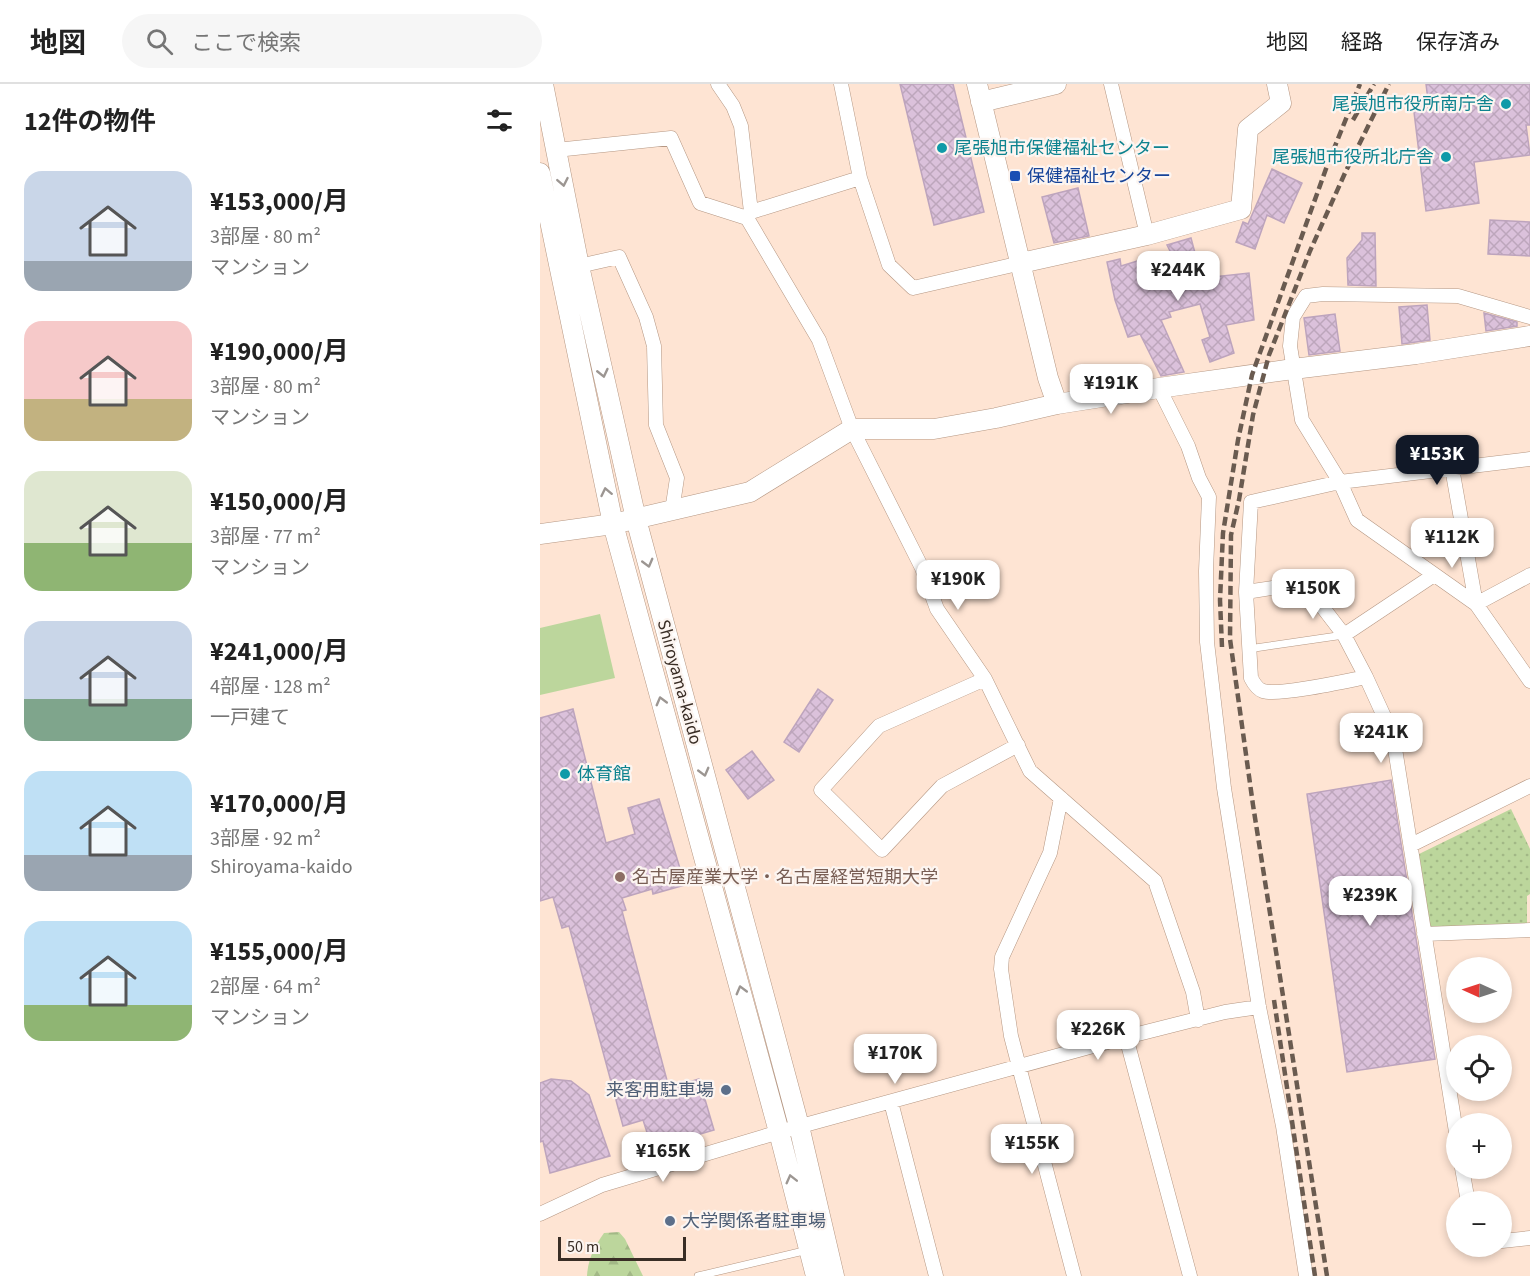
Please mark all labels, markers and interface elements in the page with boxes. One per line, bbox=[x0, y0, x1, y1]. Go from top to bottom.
search box bbox=[122, 14, 542, 68]
text: 地図 bbox=[30, 23, 86, 63]
icon: search bbox=[143, 25, 176, 58]
text: ここで検索 bbox=[191, 27, 301, 59]
text: 地図 bbox=[1266, 27, 1308, 57]
text: 経路 bbox=[1341, 27, 1383, 57]
text: 保存済み bbox=[1416, 27, 1500, 57]
place label: 尾張旭市役所南庁舎 bbox=[1332, 92, 1494, 117]
marker: 尾張旭市役所南庁舎 bbox=[1499, 97, 1513, 111]
text: 12件の物件 bbox=[24, 103, 155, 140]
icon: filters bbox=[483, 104, 516, 137]
place label: 尾張旭市保健福祉センター bbox=[954, 136, 1170, 161]
marker: 尾張旭市保健福祉センター bbox=[935, 141, 949, 155]
place label: 尾張旭市役所北庁舎 bbox=[1272, 145, 1434, 170]
marker: 尾張旭市役所北庁舎 bbox=[1439, 150, 1453, 164]
place label: 保健福祉センター bbox=[1027, 164, 1171, 189]
marker: 保健福祉センター bbox=[1008, 169, 1022, 183]
one-way arrow bbox=[556, 177, 569, 187]
text: ¥153,000/月 bbox=[210, 183, 349, 220]
icon: home bbox=[72, 195, 144, 267]
text: 3部屋 · 80 m² bbox=[210, 223, 321, 251]
pin: ¥244K bbox=[1136, 251, 1220, 302]
text: マンション bbox=[210, 254, 310, 282]
text: ¥244K bbox=[1151, 256, 1205, 284]
text: ¥190,000/月 bbox=[210, 333, 349, 370]
icon: home bbox=[72, 345, 144, 417]
pin: ¥191K bbox=[1069, 364, 1153, 415]
one-way arrow bbox=[596, 368, 609, 378]
text: ¥191K bbox=[1084, 369, 1138, 397]
text: 3部屋 · 80 m² bbox=[210, 373, 321, 401]
text: マンション bbox=[210, 404, 310, 432]
pin: ¥153K bbox=[1395, 435, 1479, 486]
text: ¥153K bbox=[1410, 440, 1464, 468]
text: ¥150,000/月 bbox=[210, 483, 349, 520]
one-way arrow bbox=[600, 488, 613, 498]
icon: home bbox=[72, 495, 144, 567]
pin: ¥112K bbox=[1410, 518, 1494, 569]
text: 3部屋 · 77 m² bbox=[210, 523, 321, 551]
text: ¥112K bbox=[1425, 523, 1479, 551]
text: マンション bbox=[210, 554, 310, 582]
one-way arrow bbox=[641, 557, 653, 568]
pin: ¥190K bbox=[916, 560, 1000, 611]
text: ¥190K bbox=[931, 565, 985, 593]
pin: ¥150K bbox=[1271, 569, 1355, 620]
text: ¥150K bbox=[1286, 574, 1340, 602]
street label: Shiroyama-kaido bbox=[651, 617, 708, 747]
text: ¥241,000/月 bbox=[210, 633, 349, 670]
icon: home bbox=[72, 645, 144, 717]
text: 4部屋 · 128 m² bbox=[210, 673, 331, 701]
one-way arrow bbox=[656, 696, 668, 707]
text: 一戸建て bbox=[210, 704, 290, 732]
pin: ¥241K bbox=[1339, 713, 1423, 764]
text: ¥241K bbox=[1354, 718, 1408, 746]
place label: 体育館 bbox=[577, 762, 631, 787]
one-way arrow bbox=[697, 766, 709, 776]
marker: 体育館 bbox=[558, 767, 572, 781]
text: ¥170,000/月 bbox=[210, 785, 349, 822]
icon: home bbox=[72, 795, 144, 867]
text: 3部屋 · 92 m² bbox=[210, 825, 321, 853]
text: Shiroyama-kaido bbox=[210, 853, 353, 881]
place label: 名古屋産業大学・名古屋経営短期大学 bbox=[632, 865, 938, 890]
marker: 名古屋産業大学・名古屋経営短期大学 bbox=[613, 870, 627, 884]
pin: ¥239K bbox=[1328, 876, 1412, 927]
text: ¥239K bbox=[1343, 881, 1397, 909]
text: ¥155,000/月 bbox=[210, 933, 349, 970]
icon: home bbox=[72, 945, 144, 1017]
north arrow bbox=[1446, 957, 1512, 1023]
map controls bbox=[1446, 957, 1512, 1257]
text: 2部屋 · 64 m² bbox=[210, 973, 321, 1001]
one-way arrow bbox=[735, 986, 748, 996]
text: マンション bbox=[210, 1004, 310, 1032]
pin: ¥226K bbox=[1056, 1010, 1140, 1061]
text: ¥226K bbox=[1071, 1015, 1125, 1043]
pin: ¥170K bbox=[853, 1034, 937, 1085]
button: locate bbox=[1446, 1035, 1512, 1101]
text: ¥170K bbox=[868, 1039, 922, 1067]
place label: 来客用駐車場 bbox=[606, 1078, 714, 1103]
marker: 来客用駐車場 bbox=[719, 1083, 733, 1097]
button: + bbox=[1446, 1113, 1512, 1179]
pin: ¥155K bbox=[990, 1124, 1074, 1175]
text: ¥155K bbox=[1005, 1129, 1059, 1157]
pin: ¥165K bbox=[621, 1132, 705, 1183]
text: ¥165K bbox=[636, 1137, 690, 1165]
one-way arrow bbox=[785, 1174, 798, 1184]
button: − bbox=[1446, 1191, 1512, 1257]
place label: 大学関係者駐車場 bbox=[682, 1209, 826, 1234]
marker: 大学関係者駐車場 bbox=[663, 1214, 677, 1228]
scale bar bbox=[558, 1234, 686, 1262]
text: 50 m bbox=[567, 1236, 599, 1258]

